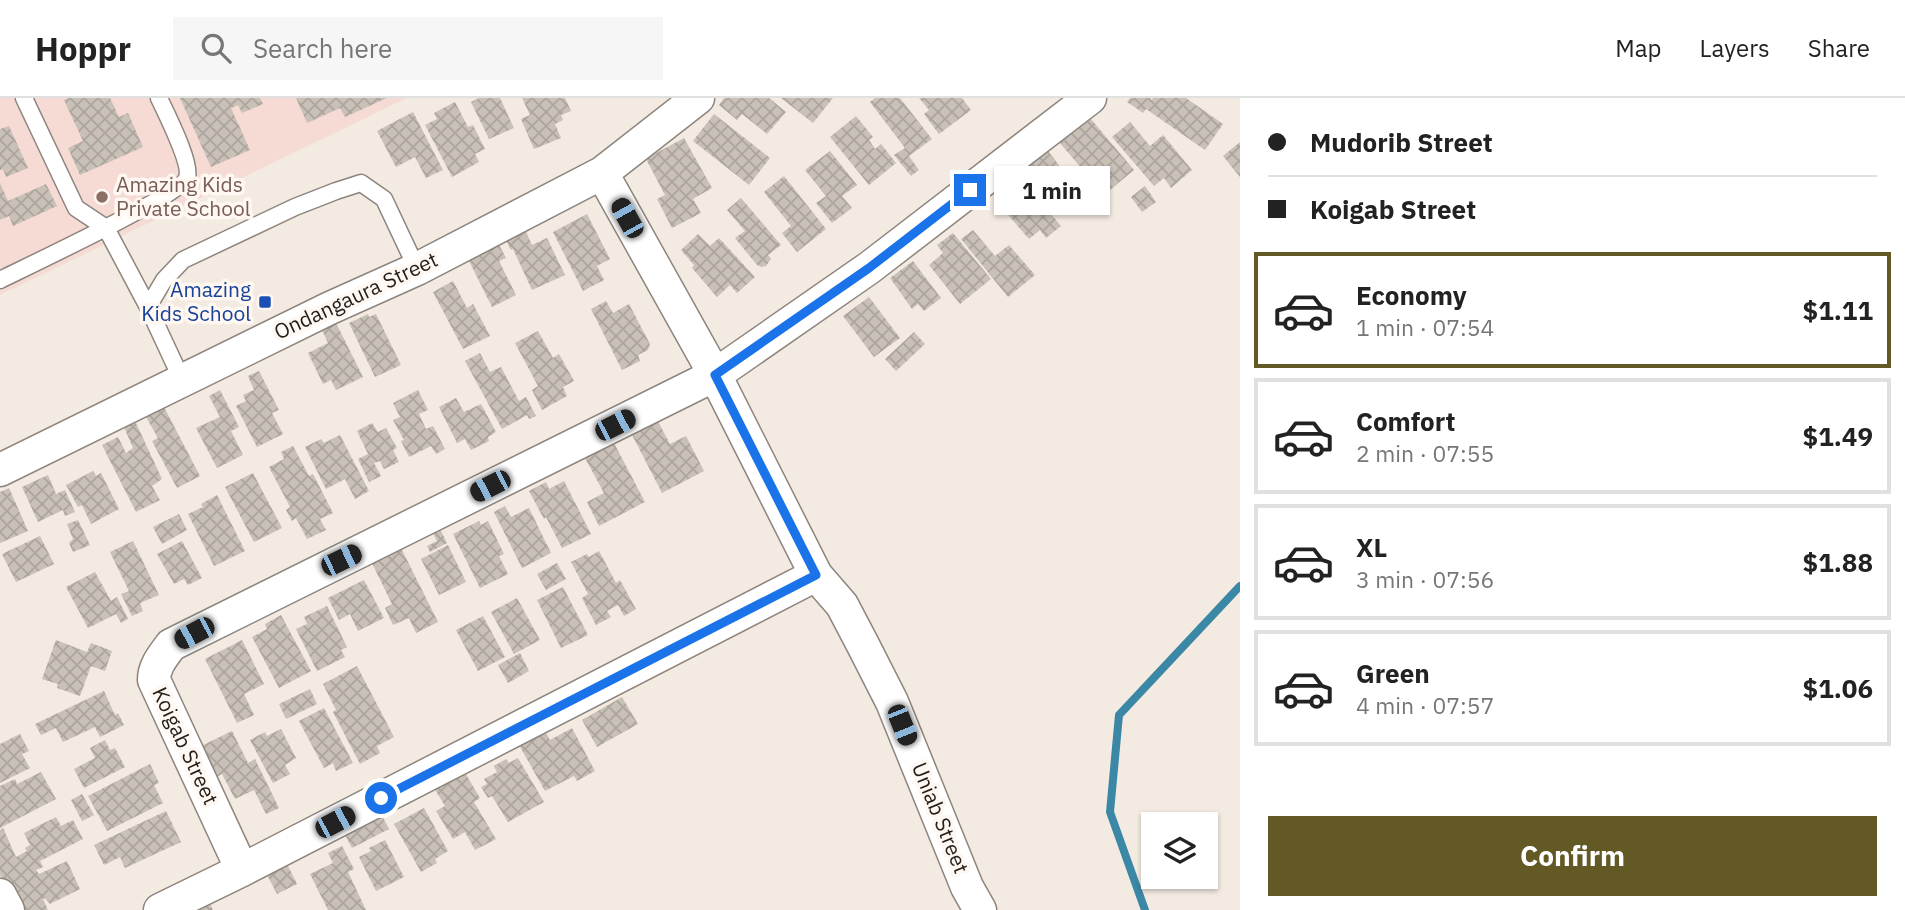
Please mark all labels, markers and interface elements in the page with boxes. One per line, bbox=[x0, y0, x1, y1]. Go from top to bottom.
search box bbox=[173, 17, 663, 80]
text: Hoppr bbox=[35, 27, 131, 70]
icon: search bbox=[197, 29, 235, 67]
text: Search here bbox=[253, 31, 392, 65]
text: Map bbox=[1615, 32, 1662, 64]
text: Layers bbox=[1700, 32, 1770, 64]
text: Share bbox=[1808, 32, 1870, 64]
text: Mudorib Street bbox=[1310, 125, 1493, 159]
callout: 1 min bbox=[995, 166, 1110, 214]
place label: Amazing Kids Private School bbox=[116, 170, 251, 222]
route end bbox=[954, 174, 986, 206]
text: 1 min bbox=[1022, 175, 1082, 205]
marker: Amazing Kids Private School bbox=[94, 189, 110, 205]
text: Koigab Street bbox=[1310, 192, 1476, 226]
car bbox=[608, 195, 647, 241]
street label: Ondangaura Street bbox=[269, 245, 442, 345]
place label: Amazing Kids School bbox=[141, 275, 251, 327]
text: Economy bbox=[1356, 278, 1467, 312]
icon: car bbox=[1272, 279, 1335, 342]
text: $1.11 bbox=[1803, 293, 1873, 327]
marker: Amazing Kids School bbox=[257, 294, 273, 310]
text: 1 min · 07:54 bbox=[1356, 312, 1494, 342]
text: Comfort bbox=[1356, 404, 1455, 438]
icon: car bbox=[1272, 405, 1335, 468]
car bbox=[592, 406, 639, 444]
text: $1.49 bbox=[1803, 419, 1873, 453]
text: 2 min · 07:55 bbox=[1356, 438, 1494, 468]
car bbox=[467, 467, 514, 505]
text: XL bbox=[1356, 530, 1387, 564]
icon: car bbox=[1272, 531, 1335, 594]
car bbox=[318, 541, 365, 579]
text: $1.88 bbox=[1803, 545, 1873, 579]
text: 3 min · 07:56 bbox=[1356, 564, 1494, 594]
car bbox=[171, 614, 218, 652]
text: Green bbox=[1356, 656, 1430, 690]
icon: car bbox=[1272, 657, 1335, 720]
text: $1.06 bbox=[1803, 671, 1873, 705]
street label: Koigab Street bbox=[146, 682, 225, 809]
text: 4 min · 07:57 bbox=[1356, 690, 1494, 720]
car bbox=[885, 702, 920, 748]
street label: Uniab Street bbox=[906, 758, 976, 877]
route start bbox=[365, 782, 397, 814]
car bbox=[312, 803, 359, 841]
map controls bbox=[1141, 812, 1218, 889]
button: layers bbox=[1141, 812, 1218, 889]
button: Confirm bbox=[1268, 816, 1877, 896]

